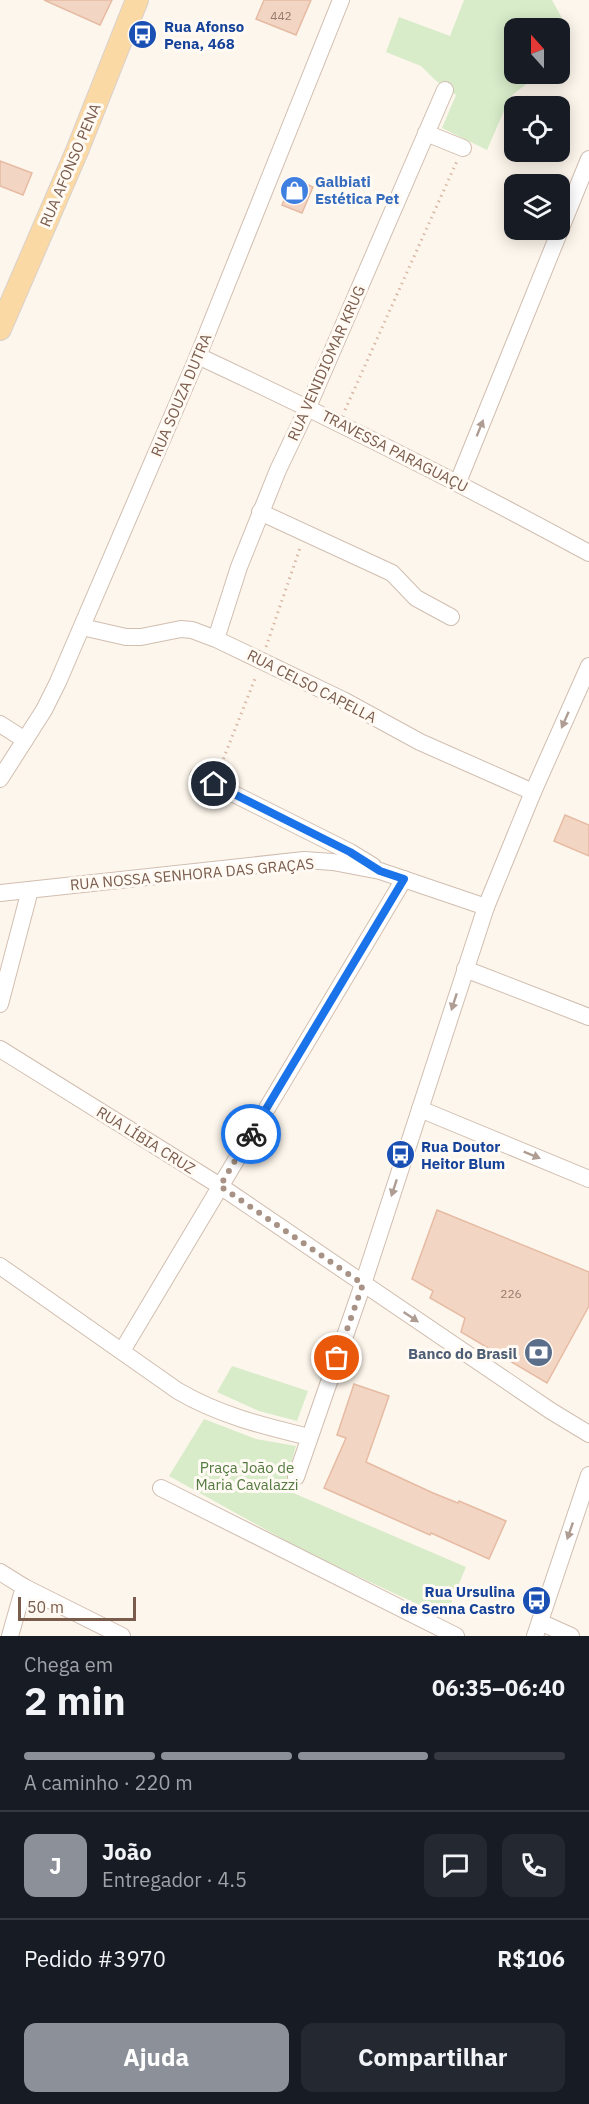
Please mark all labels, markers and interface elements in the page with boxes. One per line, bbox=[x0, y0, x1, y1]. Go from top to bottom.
house number: 442 bbox=[270, 8, 292, 23]
place label: Rua Afonso Pena, 468 bbox=[164, 17, 244, 53]
north arrow bbox=[504, 18, 570, 84]
map controls bbox=[504, 18, 570, 240]
bus stop icon: Rua Afonso Pena, 468 bbox=[127, 19, 159, 51]
button: locate bbox=[504, 96, 570, 162]
street label: RUA AFONSO PENA bbox=[35, 100, 105, 230]
place label: Galbiati Estética Pet bbox=[315, 172, 399, 208]
shop icon: Galbiati Estética Pet bbox=[278, 174, 310, 206]
button: layers bbox=[504, 174, 570, 240]
street label: RUA VENIDIOMAR KRUG bbox=[283, 282, 369, 444]
street label: RUA SOUZA DUTRA bbox=[146, 330, 216, 459]
street label: TRAVESSA PARAGUAÇU bbox=[319, 406, 471, 496]
one-way arrow bbox=[476, 419, 485, 437]
street label: RUA CELSO CAPELLA bbox=[244, 645, 380, 727]
one-way arrow bbox=[561, 711, 570, 728]
pin bbox=[188, 758, 239, 809]
icon: home bbox=[197, 767, 230, 800]
street label: RUA NOSSA SENHORA DAS GRAÇAS bbox=[69, 854, 315, 894]
one-way arrow bbox=[449, 993, 459, 1011]
street label: RUA LÍBIA CRUZ bbox=[93, 1102, 199, 1178]
courier bbox=[221, 1104, 281, 1164]
icon: bike bbox=[235, 1118, 268, 1151]
place label: Rua Doutor Heitor Blum bbox=[421, 1137, 505, 1173]
bus stop icon: Rua Doutor Heitor Blum bbox=[384, 1139, 416, 1171]
one-way arrow bbox=[523, 1151, 541, 1160]
one-way arrow bbox=[389, 1179, 398, 1197]
house number: 226 bbox=[500, 1286, 522, 1301]
one-way arrow bbox=[403, 1311, 420, 1322]
pin bbox=[311, 1332, 362, 1383]
bank icon: Banco do Brasil bbox=[522, 1337, 554, 1369]
icon: bag bbox=[320, 1341, 353, 1374]
place label: Banco do Brasil bbox=[408, 1344, 517, 1363]
park label: Praça João de Maria Cavalazzi bbox=[195, 1458, 299, 1494]
one-way arrow bbox=[565, 1522, 575, 1540]
place label: Rua Ursulina de Senna Castro bbox=[400, 1582, 515, 1618]
bus stop icon: Rua Ursulina de Senna Castro bbox=[520, 1584, 552, 1616]
scale bar bbox=[18, 1594, 136, 1622]
text: 50 m bbox=[27, 1597, 64, 1617]
text: Chega em bbox=[24, 1651, 113, 1678]
text: 06:35–06:40 bbox=[432, 1673, 565, 1702]
text: 2 min bbox=[24, 1675, 126, 1726]
text: A caminho · 220 m bbox=[24, 1769, 193, 1796]
button: chat bbox=[424, 1834, 487, 1897]
button: phone bbox=[502, 1834, 565, 1897]
text: João bbox=[102, 1837, 152, 1866]
text: J bbox=[49, 1851, 62, 1880]
text: Entregador · 4.5 bbox=[102, 1866, 247, 1893]
text: Pedido #3970 bbox=[24, 1944, 166, 1973]
text: R$106 bbox=[497, 1944, 565, 1973]
button: Ajuda bbox=[24, 2023, 289, 2092]
button: Compartilhar bbox=[301, 2023, 565, 2092]

